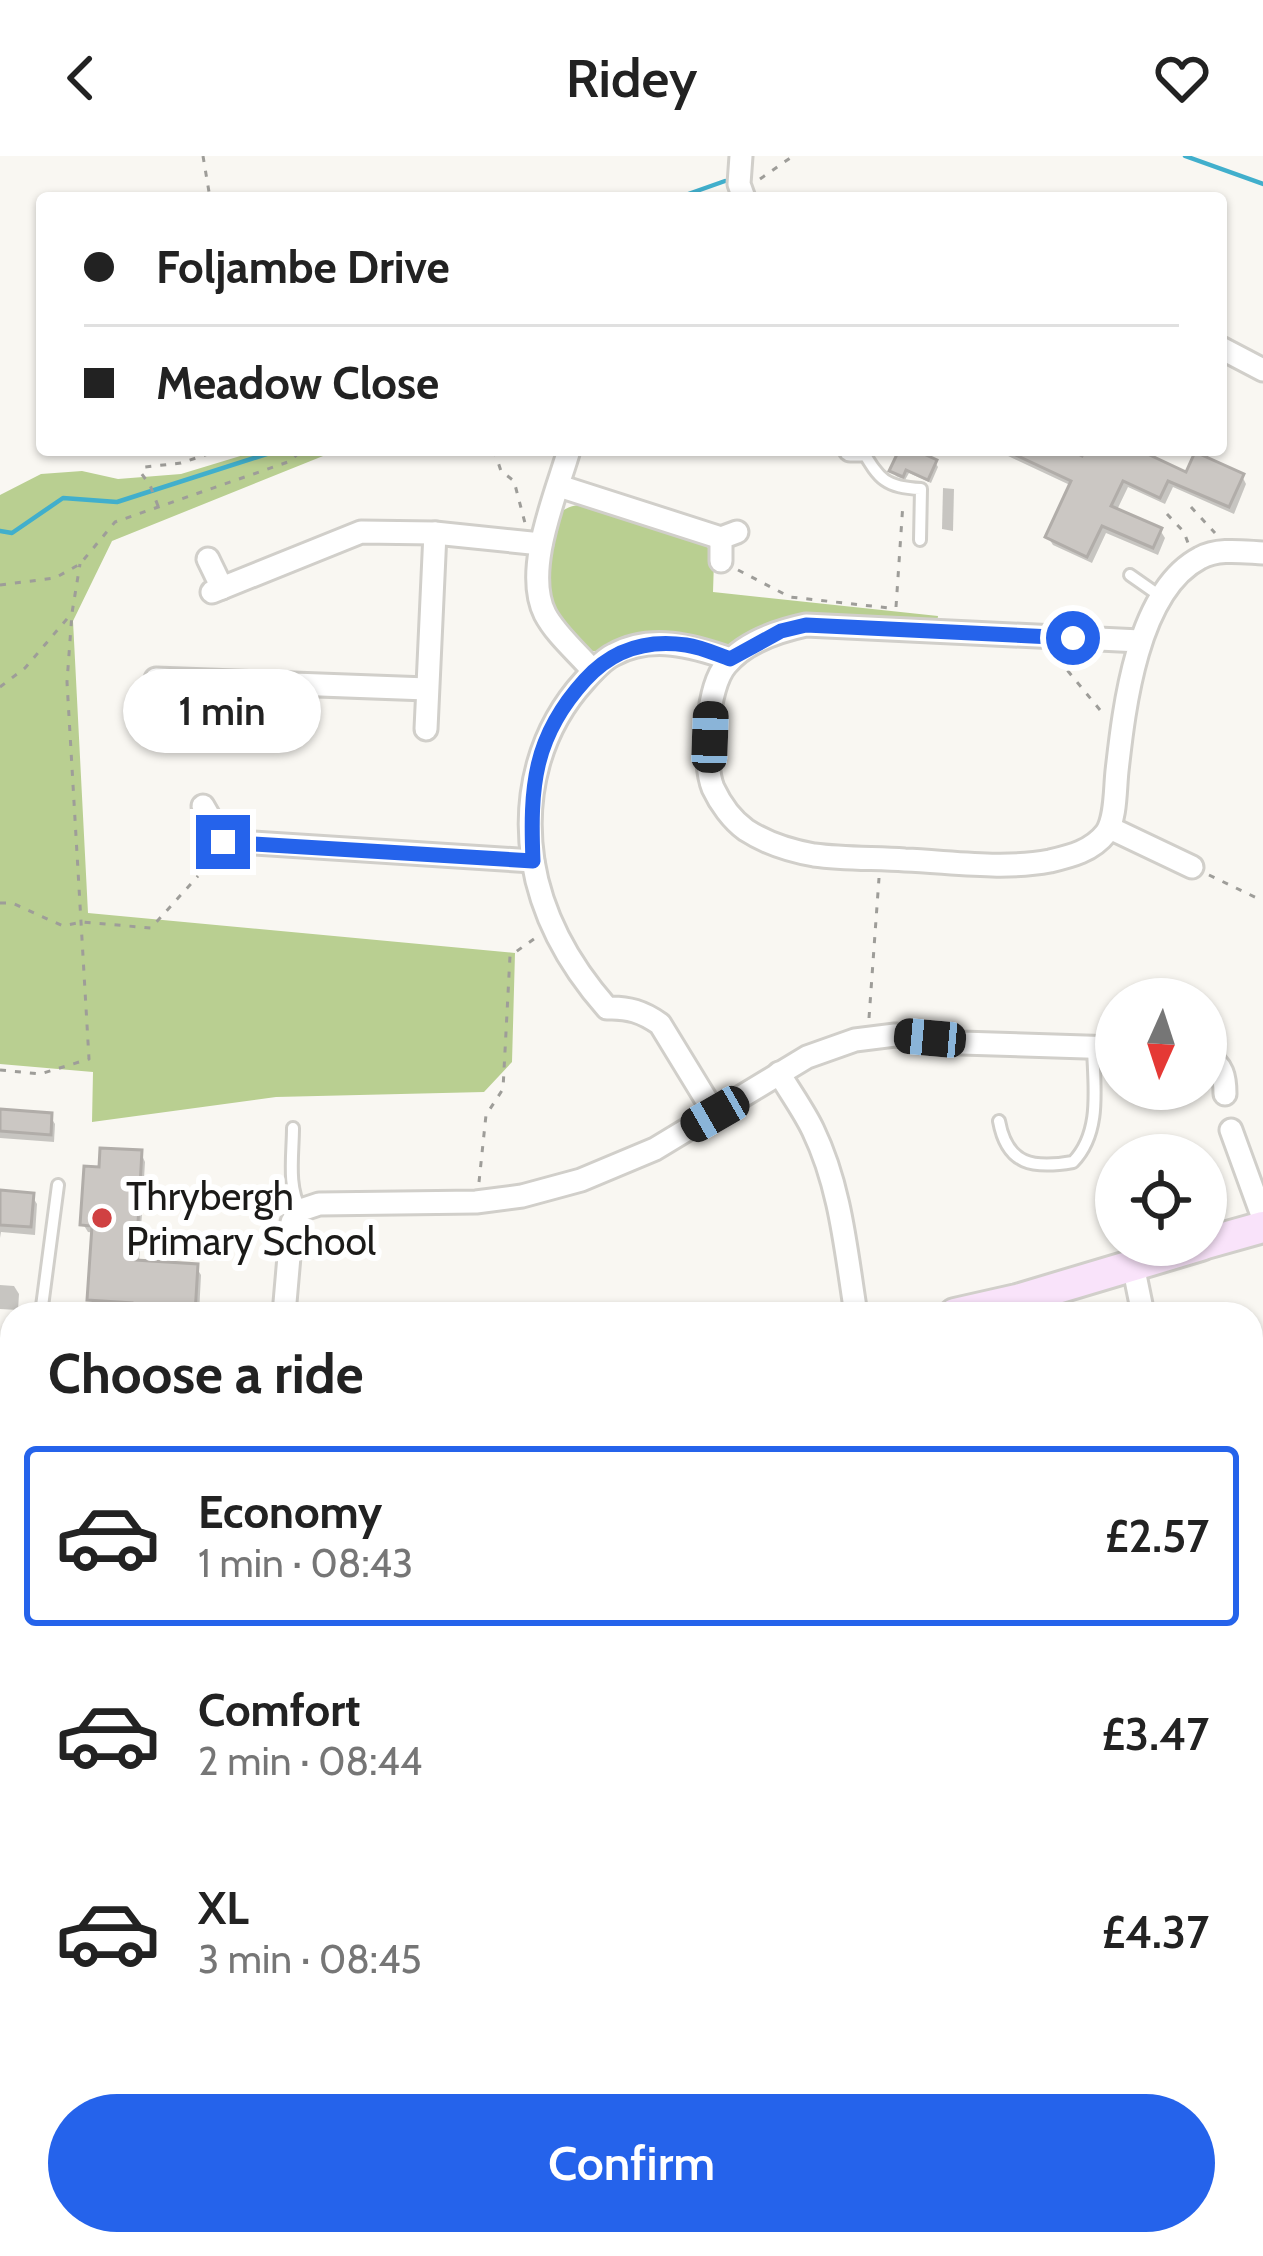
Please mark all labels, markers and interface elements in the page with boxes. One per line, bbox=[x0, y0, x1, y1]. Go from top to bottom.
icon: back bbox=[48, 45, 114, 111]
text: Ridey bbox=[566, 45, 697, 111]
icon: heart bbox=[1149, 45, 1215, 111]
text: Foljambe Drive bbox=[156, 240, 450, 294]
text: Meadow Close bbox=[156, 356, 439, 410]
route start bbox=[1046, 611, 1100, 665]
callout: 1 min bbox=[124, 668, 322, 752]
text: 1 min bbox=[178, 687, 266, 735]
car bbox=[691, 700, 729, 774]
route end bbox=[196, 815, 250, 869]
north arrow bbox=[1095, 978, 1227, 1110]
map controls bbox=[1095, 978, 1227, 1266]
car bbox=[893, 1017, 967, 1059]
car bbox=[675, 1080, 755, 1148]
button: locate bbox=[1095, 1134, 1227, 1266]
place label: Thrybergh Primary School bbox=[126, 1172, 376, 1265]
marker: Thrybergh Primary School bbox=[89, 1205, 115, 1231]
text: Choose a ride bbox=[48, 1341, 363, 1407]
icon: car bbox=[54, 1482, 162, 1590]
text: Economy bbox=[198, 1485, 382, 1539]
text: £2.57 bbox=[1105, 1509, 1209, 1563]
text: 1 min · 08:43 bbox=[198, 1539, 413, 1587]
icon: car bbox=[54, 1680, 162, 1788]
text: Comfort bbox=[198, 1683, 361, 1737]
text: £3.47 bbox=[1101, 1707, 1209, 1761]
text: 2 min · 08:44 bbox=[198, 1737, 422, 1785]
icon: car bbox=[54, 1878, 162, 1986]
text: XL bbox=[198, 1881, 249, 1935]
text: £4.37 bbox=[1102, 1905, 1209, 1959]
text: 3 min · 08:45 bbox=[198, 1935, 422, 1983]
button: Confirm bbox=[48, 2094, 1215, 2232]

